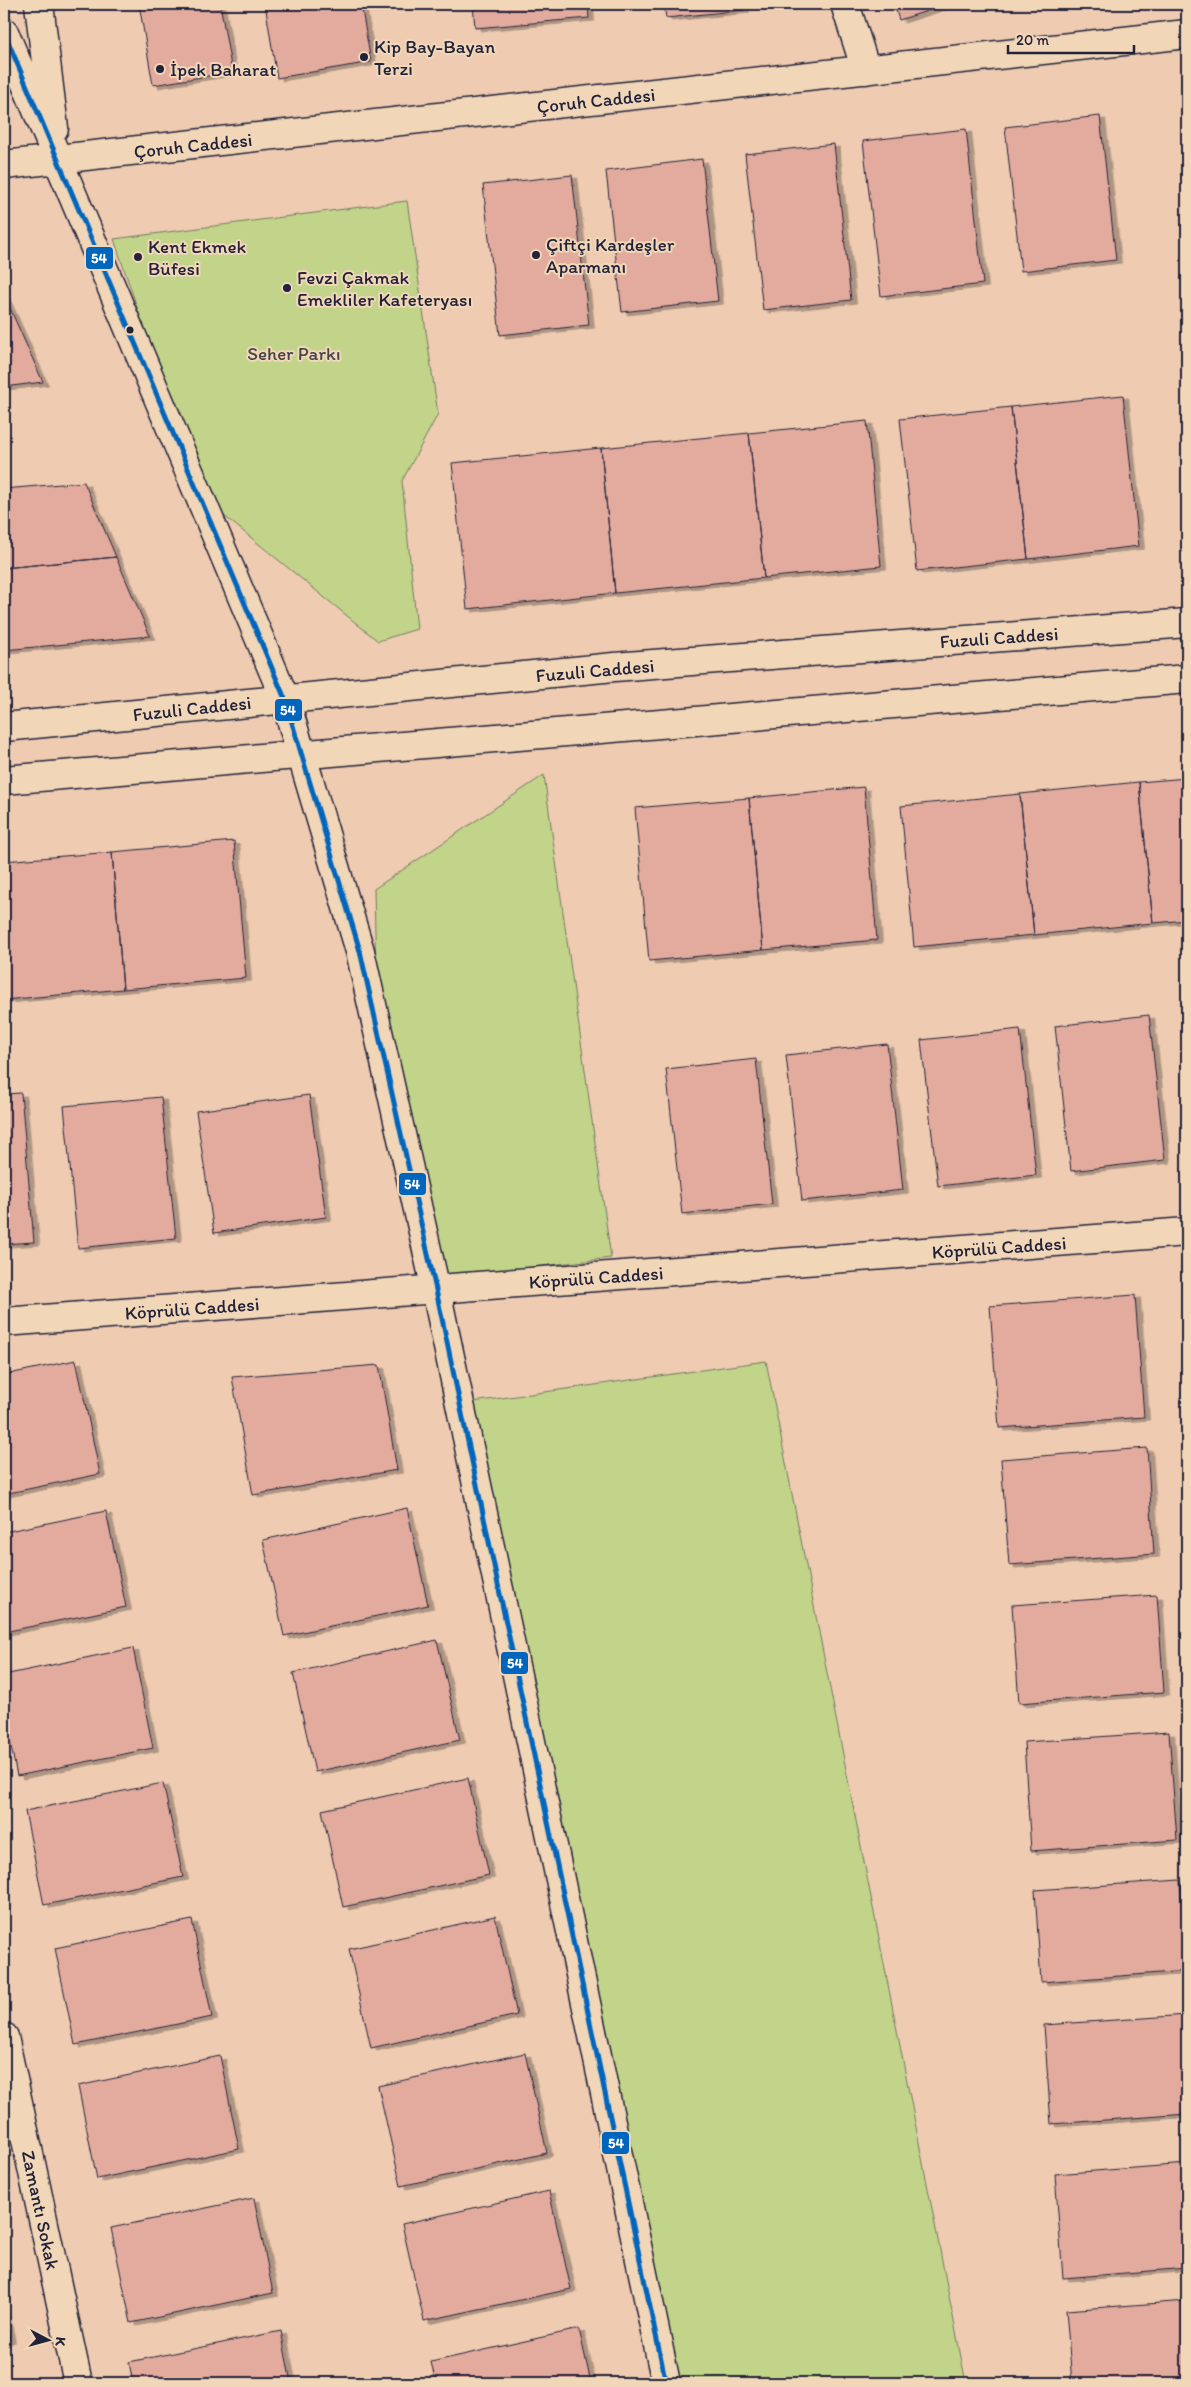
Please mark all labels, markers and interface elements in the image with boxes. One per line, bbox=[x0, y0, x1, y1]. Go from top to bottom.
scale bar bbox=[1008, 22, 1135, 54]
text: 20 m bbox=[1016, 31, 1050, 49]
place label: Kip Bay-Bayan Terzi bbox=[374, 35, 495, 80]
marker: Kip Bay-Bayan Terzi bbox=[358, 51, 370, 63]
place label: İpek Baharat bbox=[170, 58, 276, 81]
marker: İpek Baharat bbox=[154, 63, 166, 75]
street label: Çoruh Caddesi bbox=[536, 83, 656, 118]
street label: Çoruh Caddesi bbox=[133, 128, 253, 163]
place label: Çiftçi Kardeşler Aparmanı bbox=[546, 233, 675, 278]
place label: Kent Ekmek Büfesi bbox=[148, 235, 247, 280]
line badge: 54 bbox=[85, 246, 114, 270]
marker: Çiftçi Kardeşler Aparmanı bbox=[530, 249, 542, 261]
text: 54 bbox=[91, 250, 107, 267]
marker: Kent Ekmek Büfesi bbox=[132, 251, 144, 263]
place label: Fevzi Çakmak Emekliler Kafeteryası bbox=[297, 266, 472, 311]
marker: Fevzi Çakmak Emekliler Kafeteryası bbox=[281, 282, 293, 294]
unlabelled marker bbox=[125, 325, 135, 335]
park label: Seher Parkı bbox=[247, 342, 341, 365]
street label: Fuzuli Caddesi bbox=[939, 622, 1059, 653]
street label: Fuzuli Caddesi bbox=[535, 654, 655, 687]
street label: Fuzuli Caddesi bbox=[132, 691, 252, 726]
line badge: 54 bbox=[274, 698, 303, 722]
text: 54 bbox=[280, 702, 296, 719]
line badge: 54 bbox=[398, 1172, 427, 1196]
text: 54 bbox=[404, 1176, 420, 1193]
street label: Köprülü Caddesi bbox=[931, 1231, 1067, 1264]
street label: Köprülü Caddesi bbox=[528, 1261, 664, 1294]
street label: Köprülü Caddesi bbox=[124, 1292, 260, 1325]
line badge: 54 bbox=[500, 1651, 529, 1675]
text: 54 bbox=[507, 1655, 523, 1672]
line badge: 54 bbox=[601, 2131, 630, 2155]
text: 54 bbox=[608, 2135, 624, 2152]
street label: Zamantı Sokak bbox=[17, 2148, 64, 2272]
north arrow bbox=[22, 2314, 72, 2364]
text: K bbox=[51, 2336, 69, 2348]

